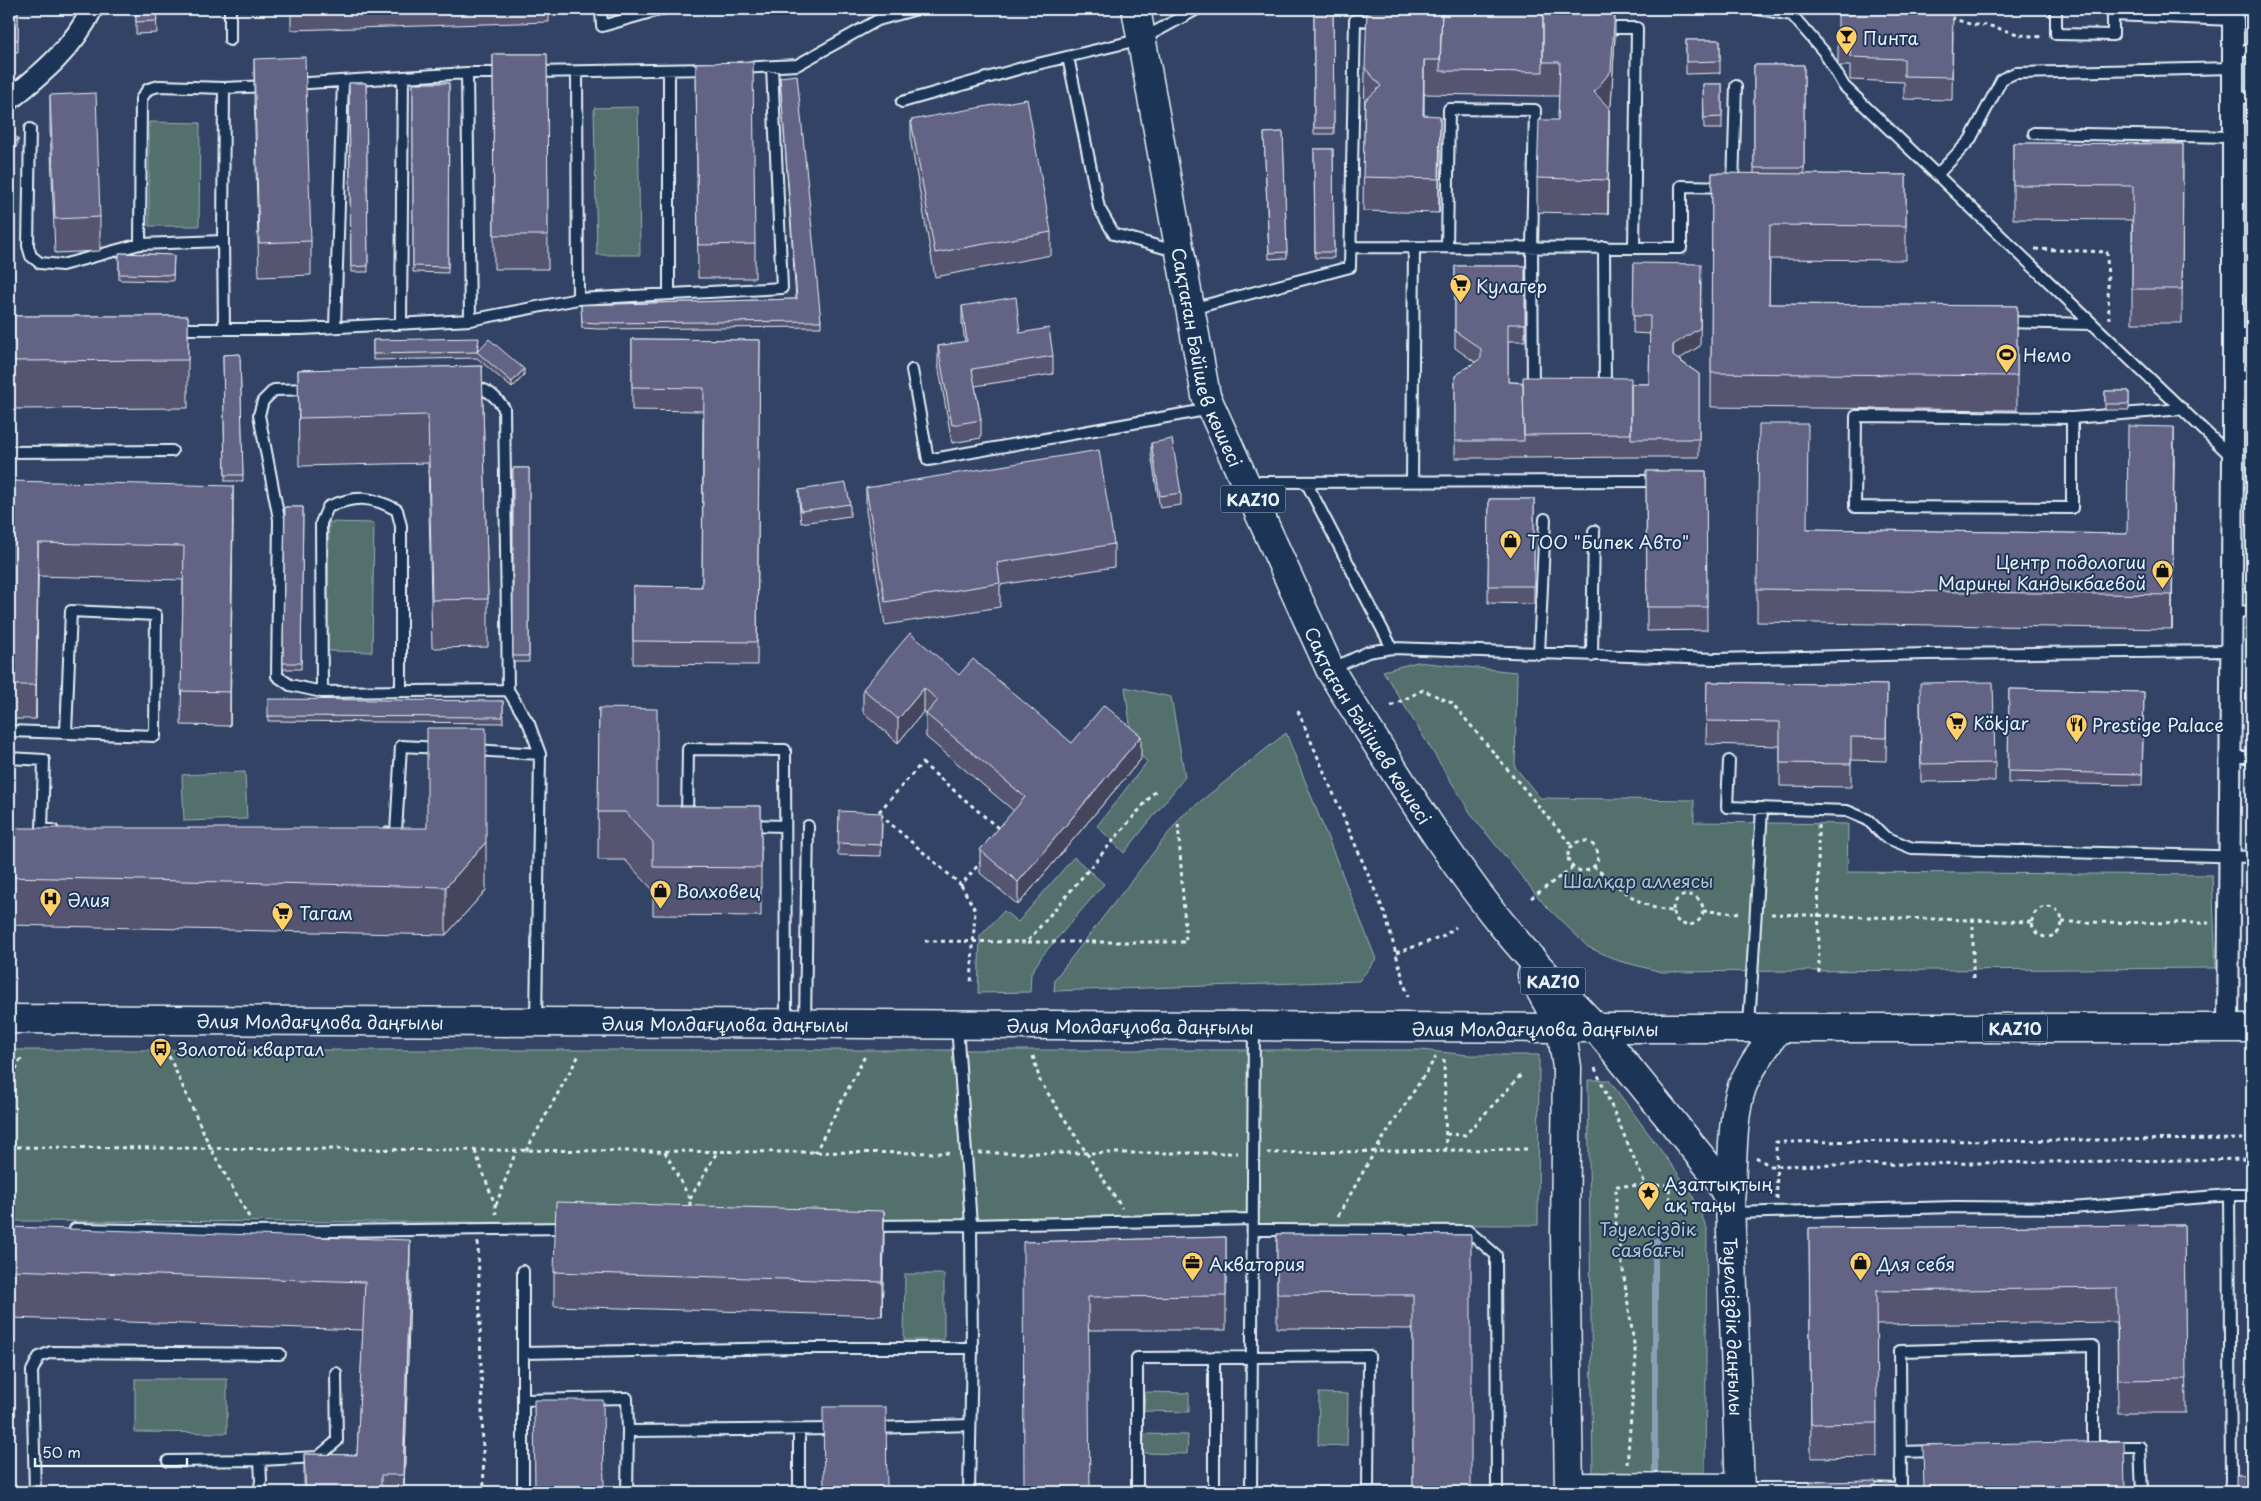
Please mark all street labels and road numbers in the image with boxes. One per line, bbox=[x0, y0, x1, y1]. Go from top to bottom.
street label: Сақтаған Бәйішев көшесі bbox=[1166, 245, 1250, 471]
road number: KAZ10 bbox=[1220, 486, 1286, 512]
street label: Сақтаған Бәйішев көшесі bbox=[1299, 622, 1439, 830]
road number: KAZ10 bbox=[1520, 968, 1586, 994]
street label: Әлия Молдағұлова даңғылы bbox=[196, 1007, 444, 1035]
street label: Әлия Молдағұлова даңғылы bbox=[601, 1009, 849, 1037]
street label: Әлия Молдағұлова даңғылы bbox=[1006, 1011, 1254, 1040]
road number: KAZ10 bbox=[1982, 1014, 2048, 1042]
street label: Әлия Молдағұлова даңғылы bbox=[1411, 1015, 1659, 1042]
street label: Тәуелсіздік даңғылы bbox=[1718, 1237, 1751, 1416]

